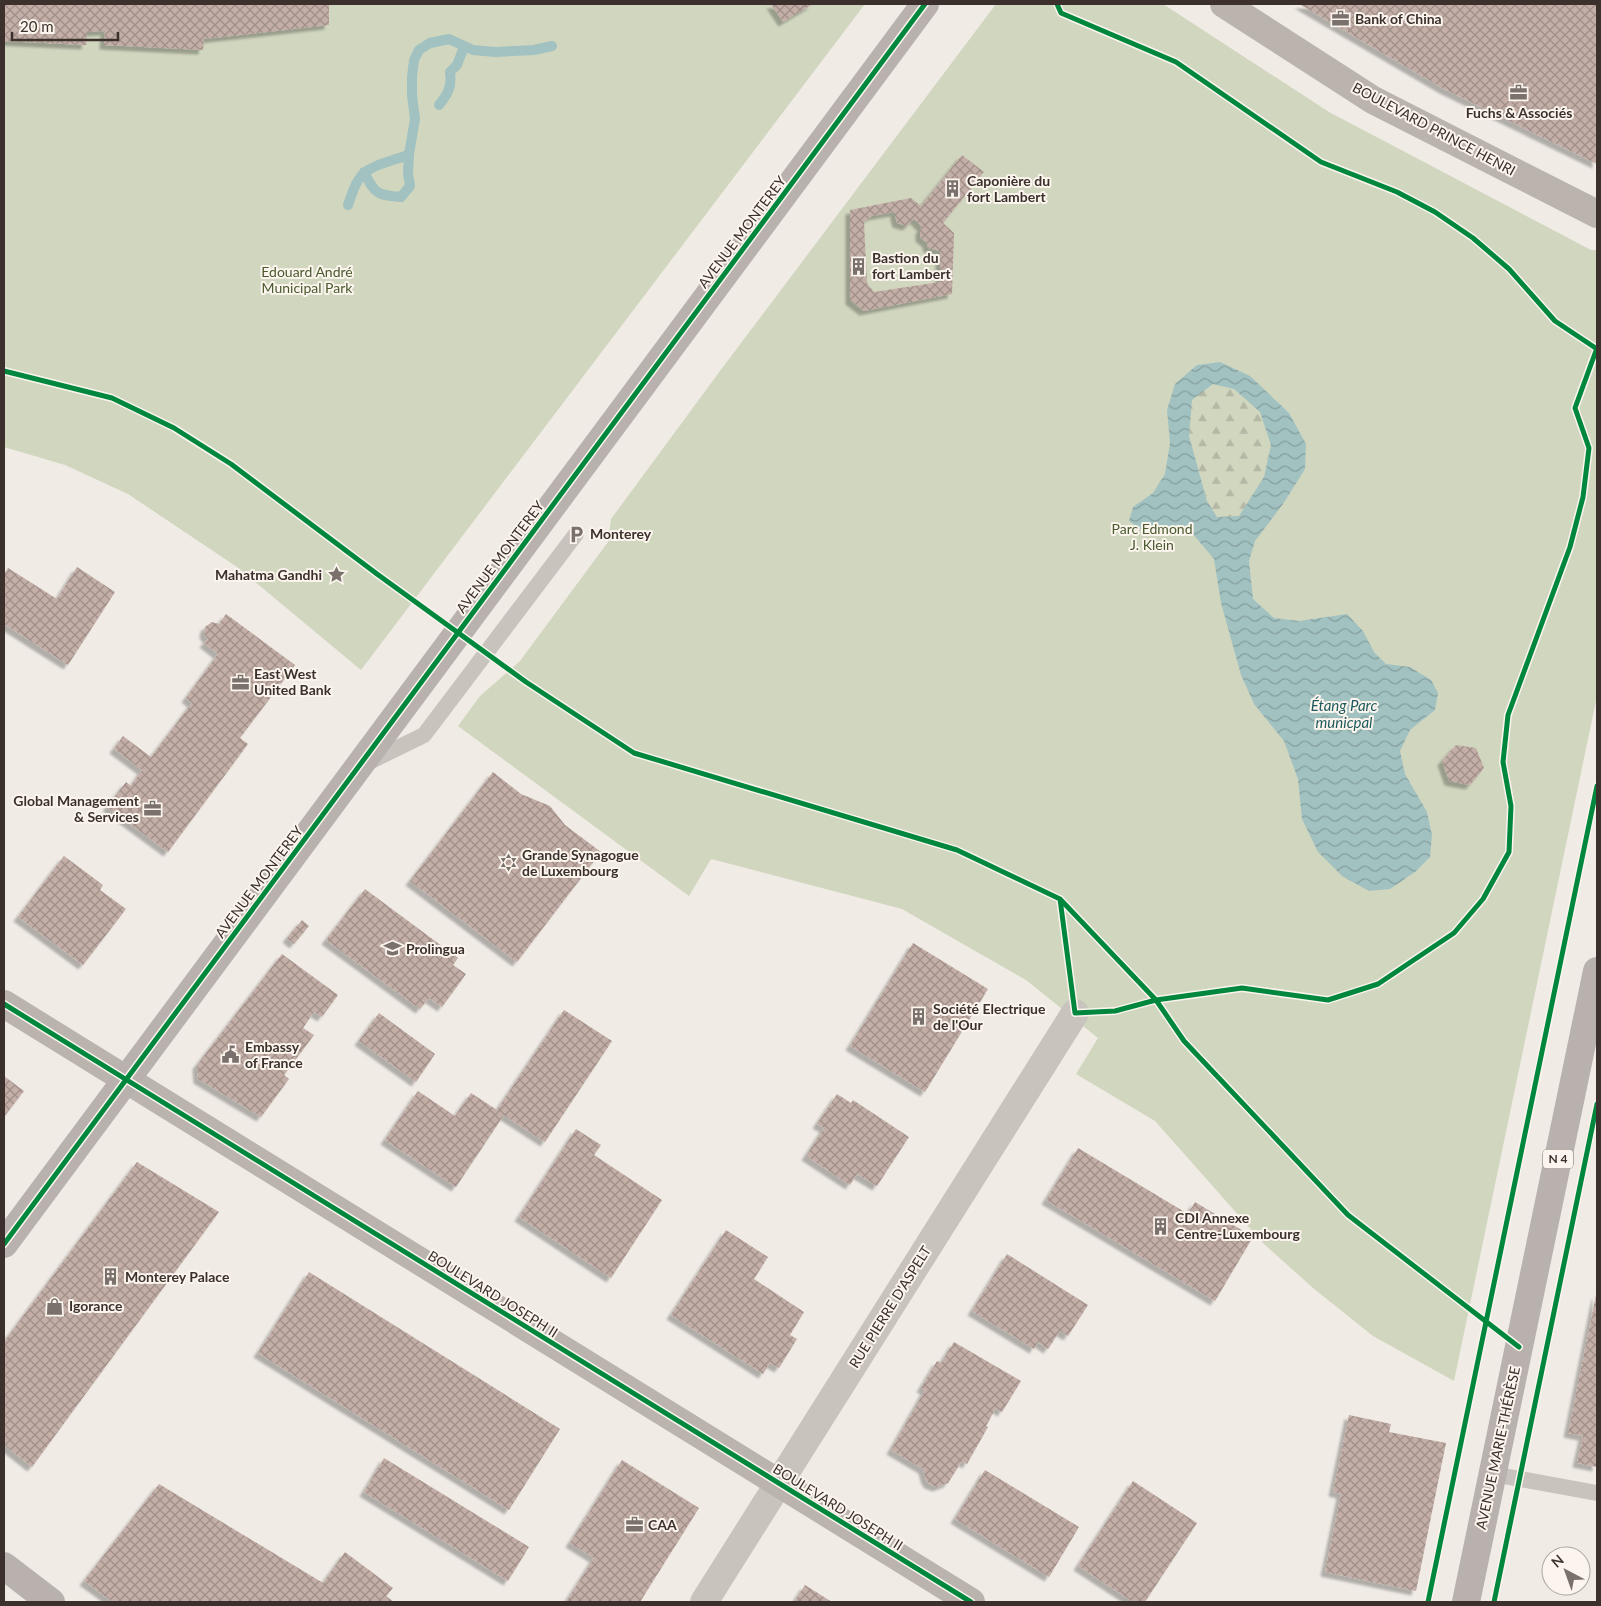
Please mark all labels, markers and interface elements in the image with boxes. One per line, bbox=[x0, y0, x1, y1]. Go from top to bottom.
office icon: Bank of China bbox=[1331, 9, 1351, 29]
scale bar bbox=[12, 10, 119, 42]
place label: Bank of China bbox=[1355, 10, 1442, 27]
text: 20 m bbox=[20, 17, 54, 35]
street label: BOULEVARD PRINCE HENRI bbox=[1350, 78, 1519, 179]
office icon: Fuchs & Associés bbox=[1509, 83, 1529, 103]
place label: Fuchs & Associés bbox=[1466, 104, 1572, 121]
street label: AVENUE MONTEREY bbox=[694, 172, 789, 291]
place label: Caponière du fort Lambert bbox=[967, 172, 1050, 205]
building icon: Caponière du fort Lambert bbox=[943, 179, 963, 199]
place label: Bastion du fort Lambert bbox=[872, 249, 951, 282]
building icon: Bastion du fort Lambert bbox=[848, 256, 868, 276]
park label: Edouard André Municipal Park bbox=[261, 263, 353, 296]
street label: AVENUE MONTEREY bbox=[452, 497, 547, 616]
park label: Parc Edmond J. Klein bbox=[1112, 520, 1192, 553]
parking icon: Monterey bbox=[566, 524, 586, 544]
place label: Monterey bbox=[590, 525, 652, 542]
place icon: Mahatma Gandhi bbox=[326, 565, 346, 585]
place label: Mahatma Gandhi bbox=[215, 566, 322, 583]
place label: East West United Bank bbox=[254, 665, 332, 698]
office icon: East West United Bank bbox=[230, 672, 250, 692]
water label: Étang Parc municpal bbox=[1311, 696, 1377, 731]
place label: Global Management & Services bbox=[13, 792, 140, 825]
office icon: Global Management & Services bbox=[143, 799, 163, 819]
street label: AVENUE MONTEREY bbox=[211, 822, 306, 941]
place label: Grande Synagogue de Luxembourg bbox=[522, 846, 639, 879]
synagogue icon: Grande Synagogue de Luxembourg bbox=[498, 853, 518, 873]
school or university icon: Prolingua bbox=[382, 939, 402, 959]
place label: Prolingua bbox=[406, 940, 465, 957]
place label: Société Electrique de l'Our bbox=[933, 1000, 1046, 1033]
building icon: Société Electrique de l'Our bbox=[909, 1007, 929, 1027]
place label: Embassy of France bbox=[245, 1038, 303, 1071]
public building icon: Embassy of France bbox=[221, 1045, 241, 1065]
road number: N 4 bbox=[1543, 1150, 1573, 1168]
place label: CDI Annexe Centre-Luxembourg bbox=[1175, 1209, 1300, 1242]
building icon: CDI Annexe Centre-Luxembourg bbox=[1151, 1216, 1171, 1236]
street label: RUE PIERRE D'ASPELT bbox=[845, 1242, 934, 1371]
street label: BOULEVARD JOSEPH II bbox=[425, 1247, 561, 1341]
building icon: Monterey Palace bbox=[101, 1267, 121, 1287]
place label: Monterey Palace bbox=[125, 1268, 230, 1285]
shop icon: Igorance bbox=[45, 1296, 65, 1316]
place label: Igorance bbox=[69, 1297, 123, 1314]
street label: AVENUE MARIE-THÉRÈSE bbox=[1472, 1365, 1523, 1531]
street label: BOULEVARD JOSEPH II bbox=[770, 1460, 906, 1554]
office icon: CAA bbox=[624, 1515, 644, 1535]
place label: CAA bbox=[648, 1516, 677, 1533]
north arrow bbox=[1541, 1546, 1591, 1596]
text: N bbox=[1547, 1551, 1567, 1571]

